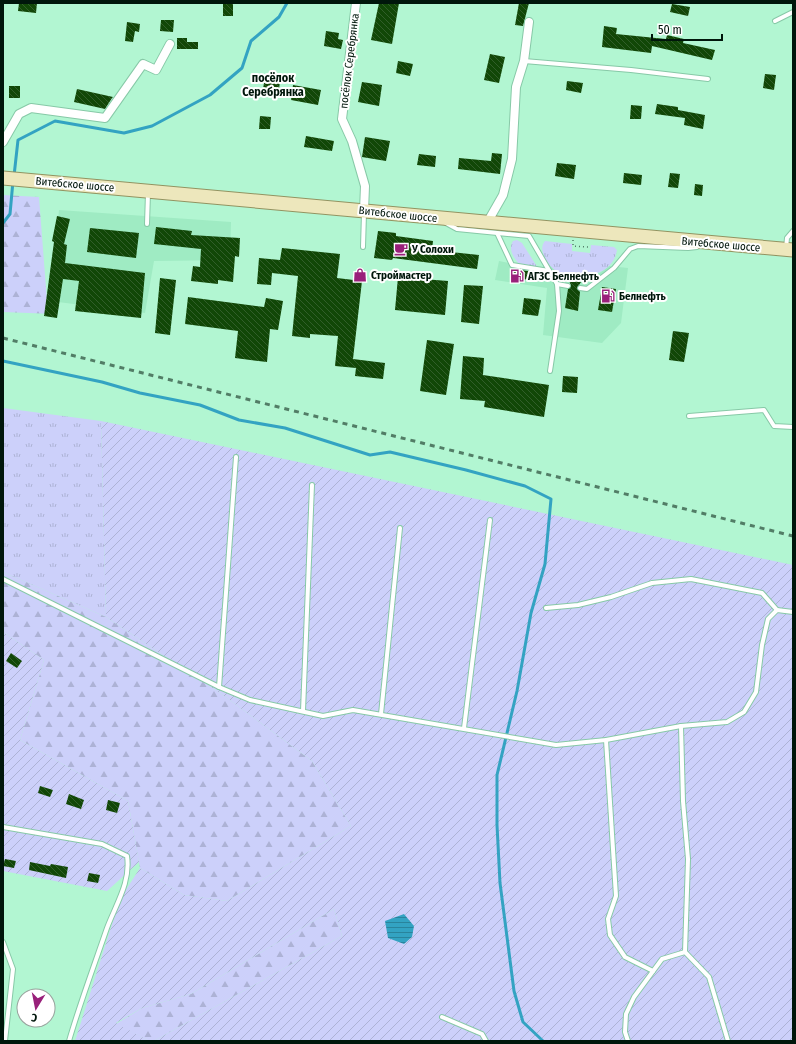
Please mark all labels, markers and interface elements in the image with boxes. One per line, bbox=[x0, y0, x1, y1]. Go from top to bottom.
street label: посёлок Серебрянка bbox=[337, 13, 362, 109]
scale bar bbox=[652, 16, 722, 42]
text: 50 m bbox=[658, 23, 682, 37]
district label: посёлок Серебрянка bbox=[242, 71, 304, 99]
street label: Витебское шоссе bbox=[35, 175, 115, 194]
street label: Витебское шоссе bbox=[358, 204, 438, 225]
street label: Витебское шоссе bbox=[681, 235, 761, 254]
cafe icon: У Солохи bbox=[393, 241, 409, 257]
place label: У Солохи bbox=[411, 243, 454, 256]
shop icon: Строймастер bbox=[352, 267, 368, 283]
fuel station icon: АГЗС Белнефть bbox=[509, 268, 525, 284]
place label: Строймастер bbox=[371, 269, 432, 282]
place label: АГЗС Белнефть bbox=[527, 270, 600, 283]
fuel station icon: Белнефть bbox=[600, 288, 616, 304]
place label: Белнефть bbox=[619, 290, 666, 303]
north arrow bbox=[16, 988, 56, 1028]
text: С bbox=[30, 1010, 38, 1024]

